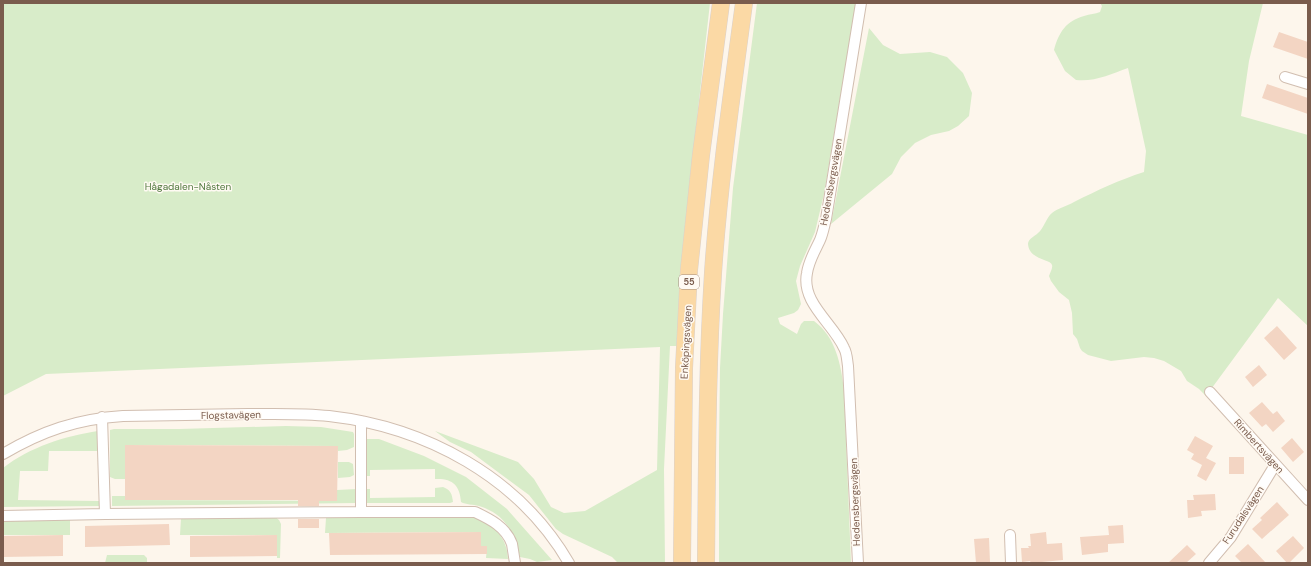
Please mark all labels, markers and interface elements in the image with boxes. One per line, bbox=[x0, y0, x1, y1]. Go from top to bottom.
street label: Hedensbergsvägen bbox=[817, 137, 845, 227]
park label: Hågadalen-Nåsten bbox=[145, 180, 231, 193]
road number: 55 bbox=[679, 275, 699, 289]
street label: Enköpingsvägen bbox=[678, 304, 694, 379]
street label: Flogstavägen bbox=[201, 408, 261, 422]
street label: Rimbertsvägen bbox=[1231, 416, 1287, 476]
street label: Hedensbergsvägen bbox=[847, 457, 863, 546]
street label: Furudalsvägen bbox=[1219, 483, 1267, 546]

